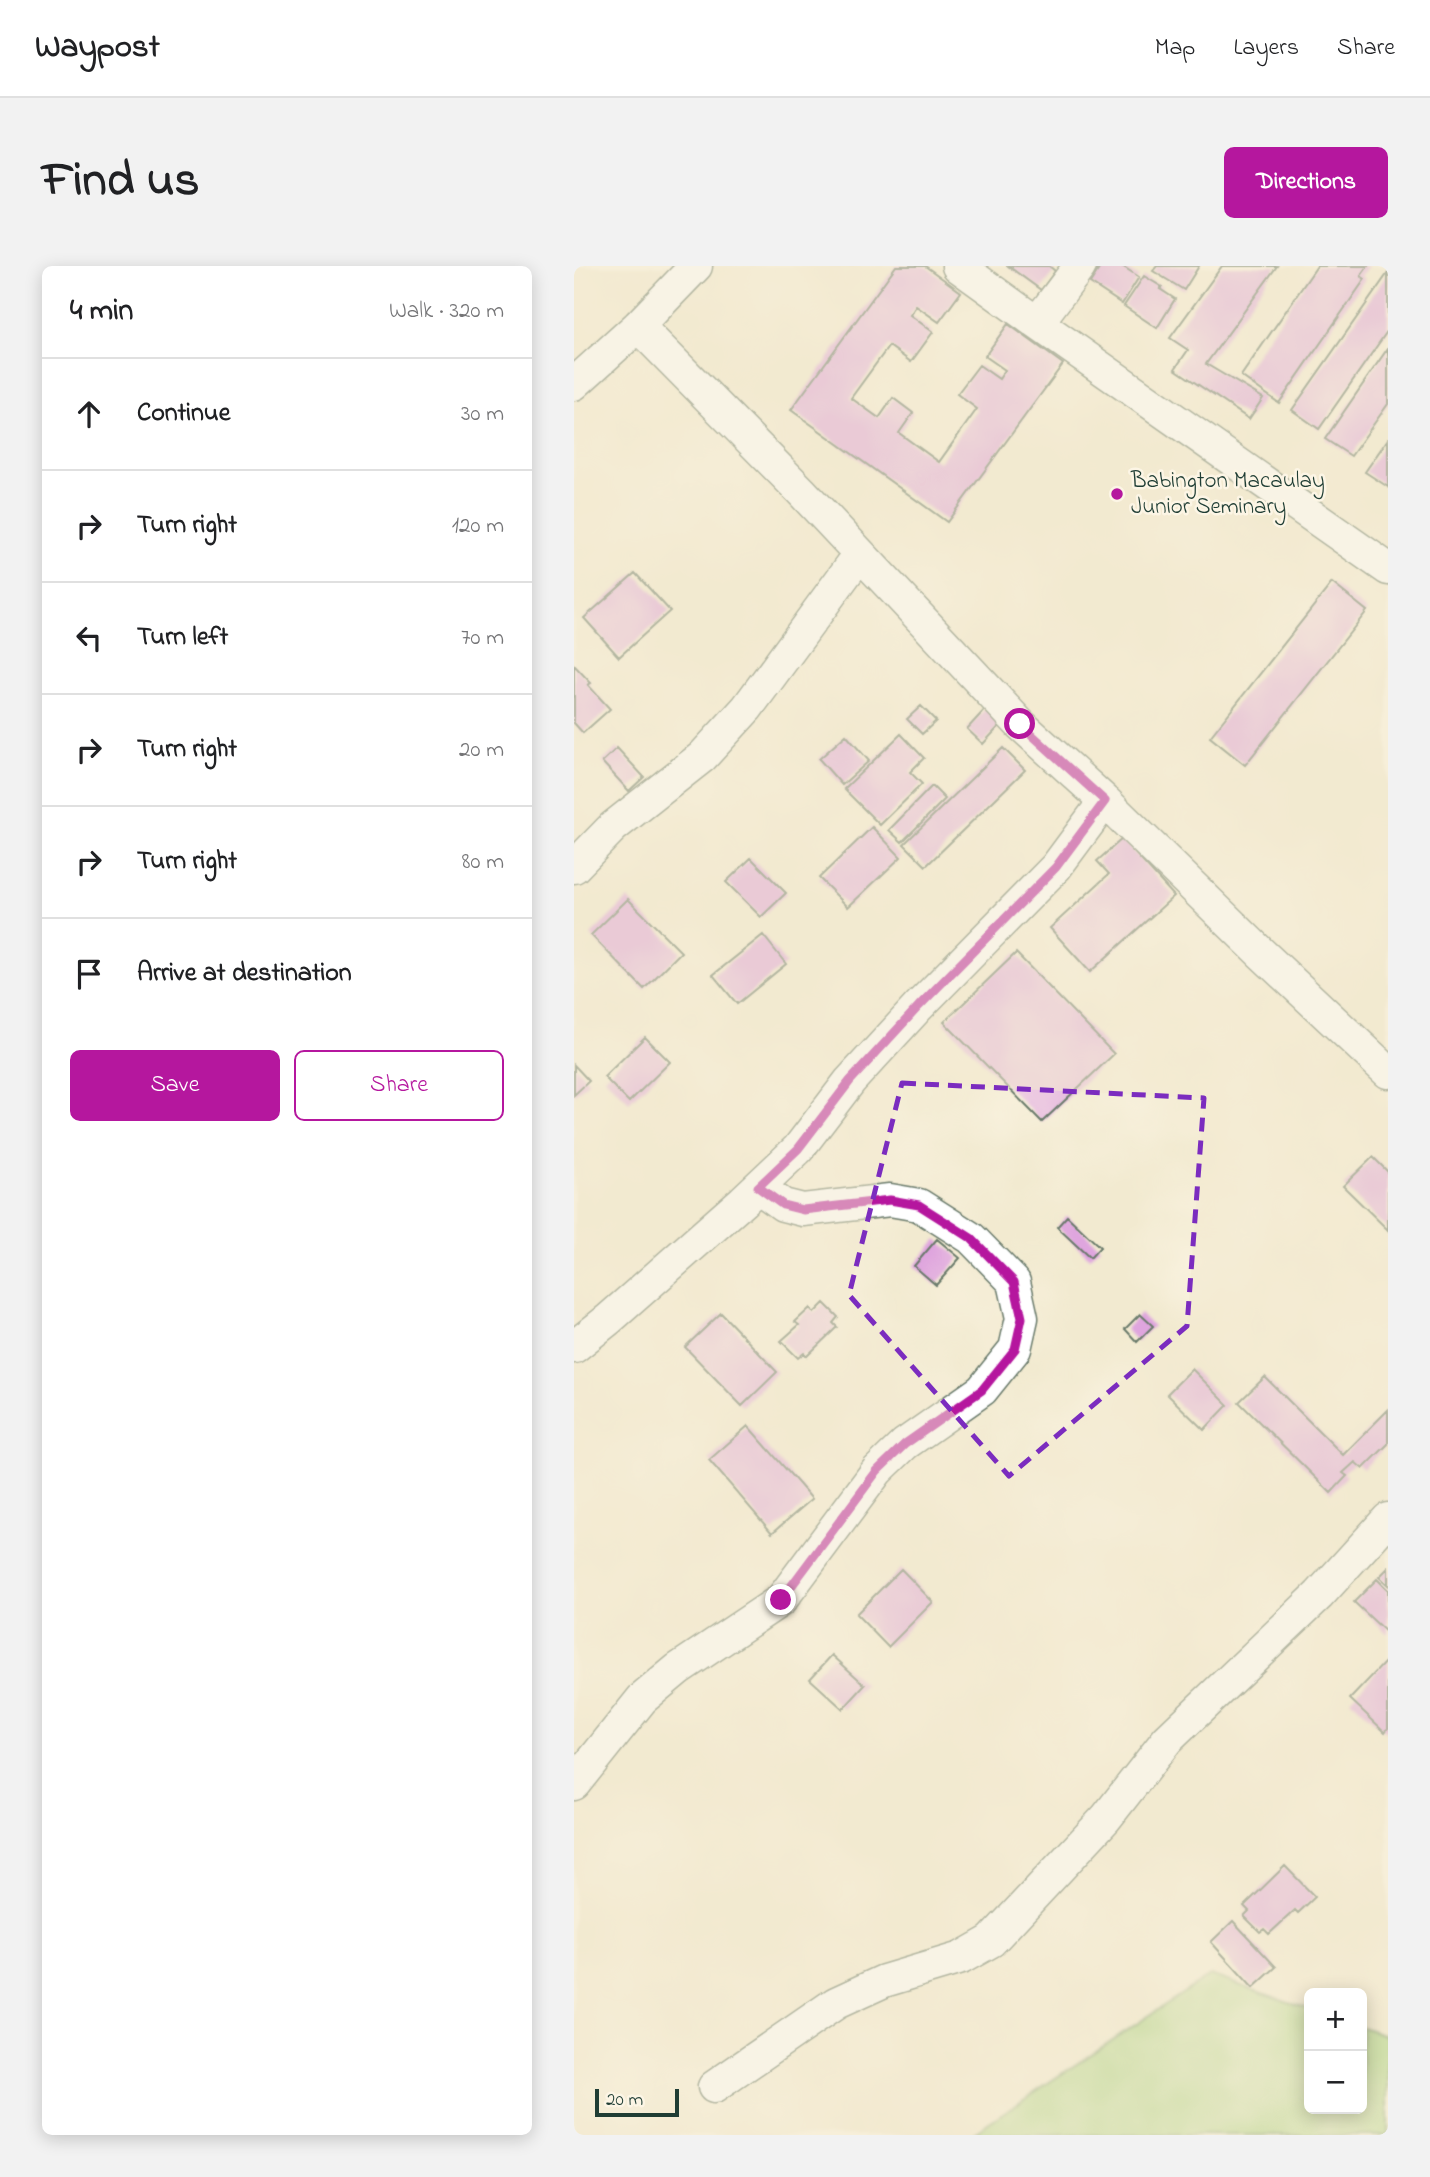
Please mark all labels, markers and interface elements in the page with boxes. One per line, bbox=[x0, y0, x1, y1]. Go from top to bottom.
text: Waypost bbox=[35, 24, 160, 72]
text: Map bbox=[1155, 31, 1195, 66]
text: Layers bbox=[1233, 31, 1299, 66]
text: Share bbox=[1337, 31, 1395, 66]
text: Find us bbox=[42, 146, 199, 218]
button: Directions bbox=[1224, 147, 1388, 218]
text: 4 min bbox=[70, 290, 133, 334]
text: Walk · 320 m bbox=[389, 295, 504, 328]
icon: ahead bbox=[70, 395, 108, 433]
text: Continue bbox=[137, 395, 230, 433]
text: 30 m bbox=[461, 398, 504, 431]
place label: Babington Macaulay Junior Seminary bbox=[1130, 465, 1325, 526]
marker: Babington Macaulay Junior Seminary bbox=[1109, 486, 1125, 502]
icon: right bbox=[70, 507, 108, 545]
text: Turn right bbox=[137, 507, 237, 545]
text: 120 m bbox=[452, 510, 504, 543]
icon: left bbox=[70, 619, 108, 657]
text: Turn left bbox=[137, 619, 228, 657]
text: 70 m bbox=[461, 622, 504, 655]
route start bbox=[1004, 708, 1035, 739]
icon: right bbox=[70, 731, 108, 769]
text: Turn right bbox=[137, 731, 237, 769]
text: 20 m bbox=[459, 734, 504, 767]
icon: right bbox=[70, 843, 108, 881]
text: Turn right bbox=[137, 843, 237, 881]
text: 80 m bbox=[462, 846, 504, 879]
icon: arrive bbox=[70, 955, 108, 993]
text: Arrive at destination bbox=[137, 955, 352, 993]
button: Save bbox=[70, 1050, 280, 1121]
button: Share bbox=[294, 1050, 504, 1121]
route end bbox=[765, 1584, 796, 1615]
map controls bbox=[1304, 1988, 1367, 2114]
button: + bbox=[1304, 1988, 1367, 2051]
button: − bbox=[1304, 2051, 1367, 2114]
scale bar bbox=[595, 2086, 679, 2118]
text: 20 m bbox=[606, 2087, 643, 2114]

